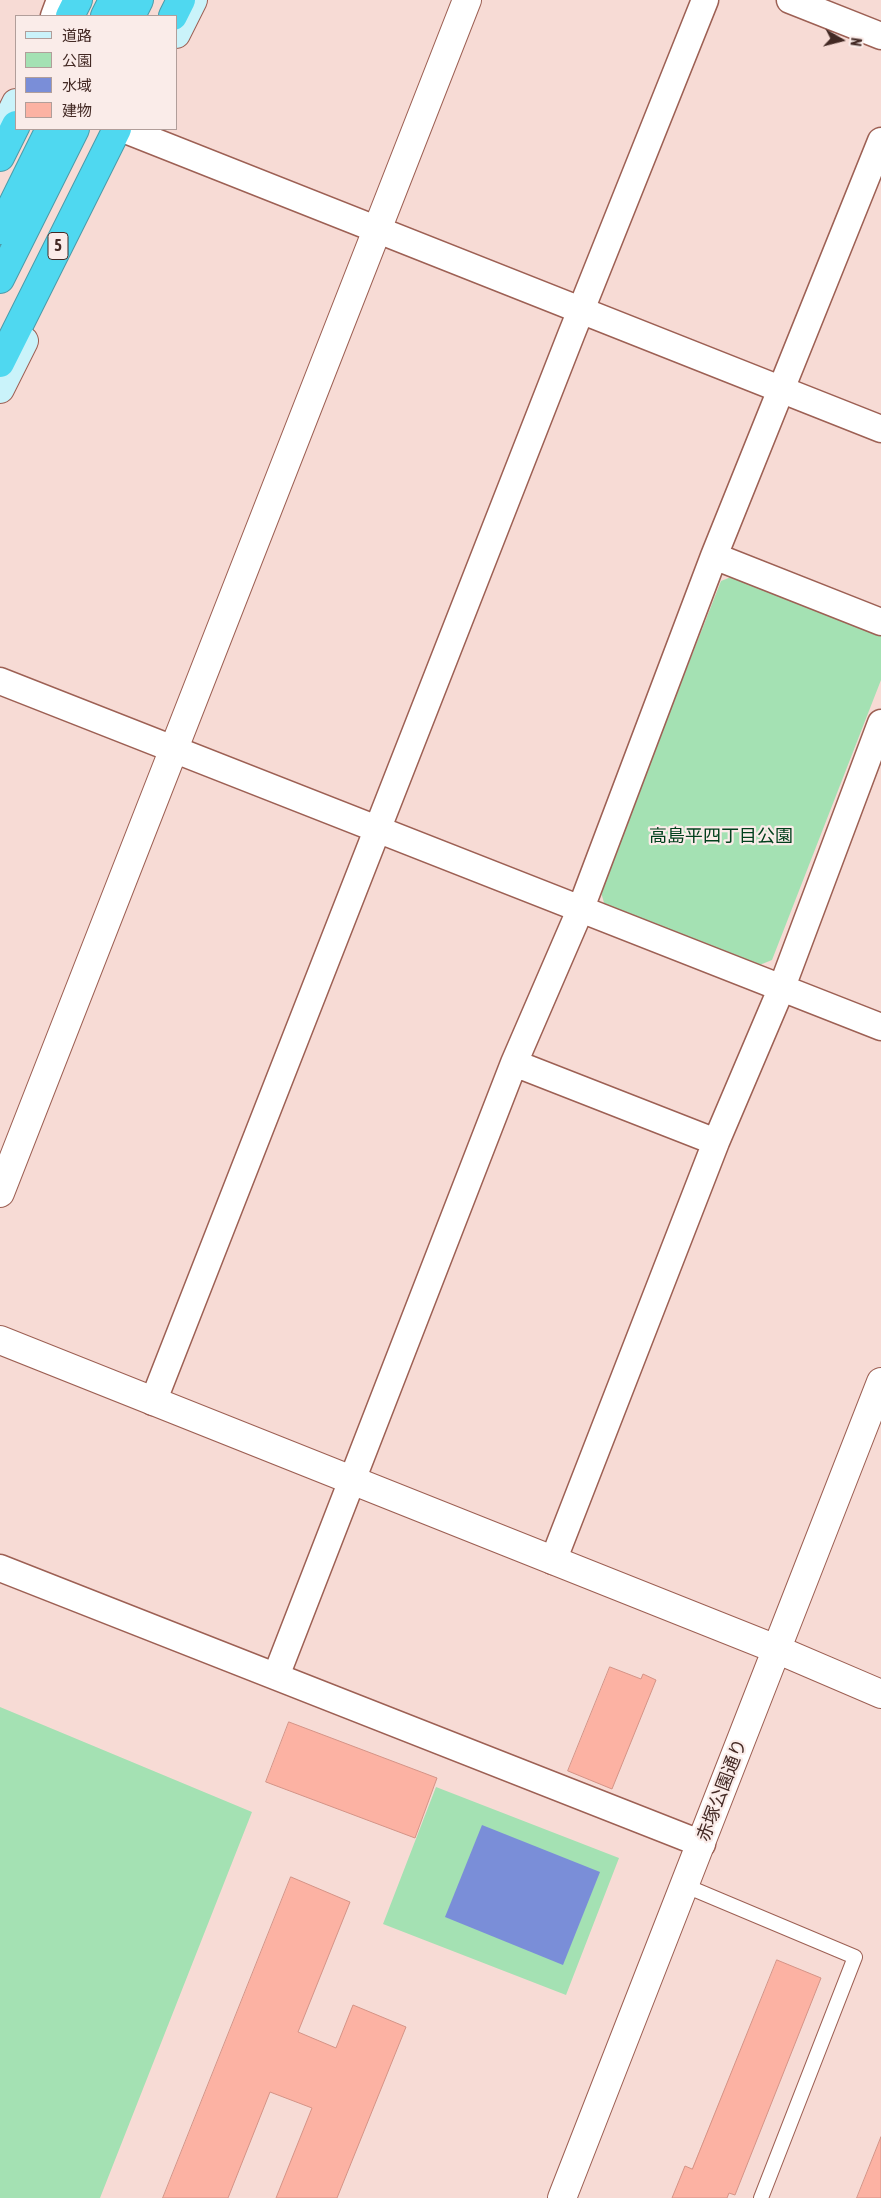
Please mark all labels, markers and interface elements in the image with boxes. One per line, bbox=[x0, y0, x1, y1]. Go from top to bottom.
legend bbox=[15, 15, 178, 130]
north arrow bbox=[816, 15, 866, 65]
text: 道路 bbox=[62, 27, 92, 44]
text: N bbox=[847, 37, 864, 47]
text: 公園 bbox=[62, 52, 92, 69]
text: 水域 bbox=[62, 77, 92, 94]
text: 建物 bbox=[62, 102, 92, 119]
road number: 5 bbox=[48, 232, 68, 260]
park label: 高島平四丁目公園 bbox=[649, 825, 793, 847]
street label: 赤塚公園通り bbox=[693, 1736, 751, 1844]

